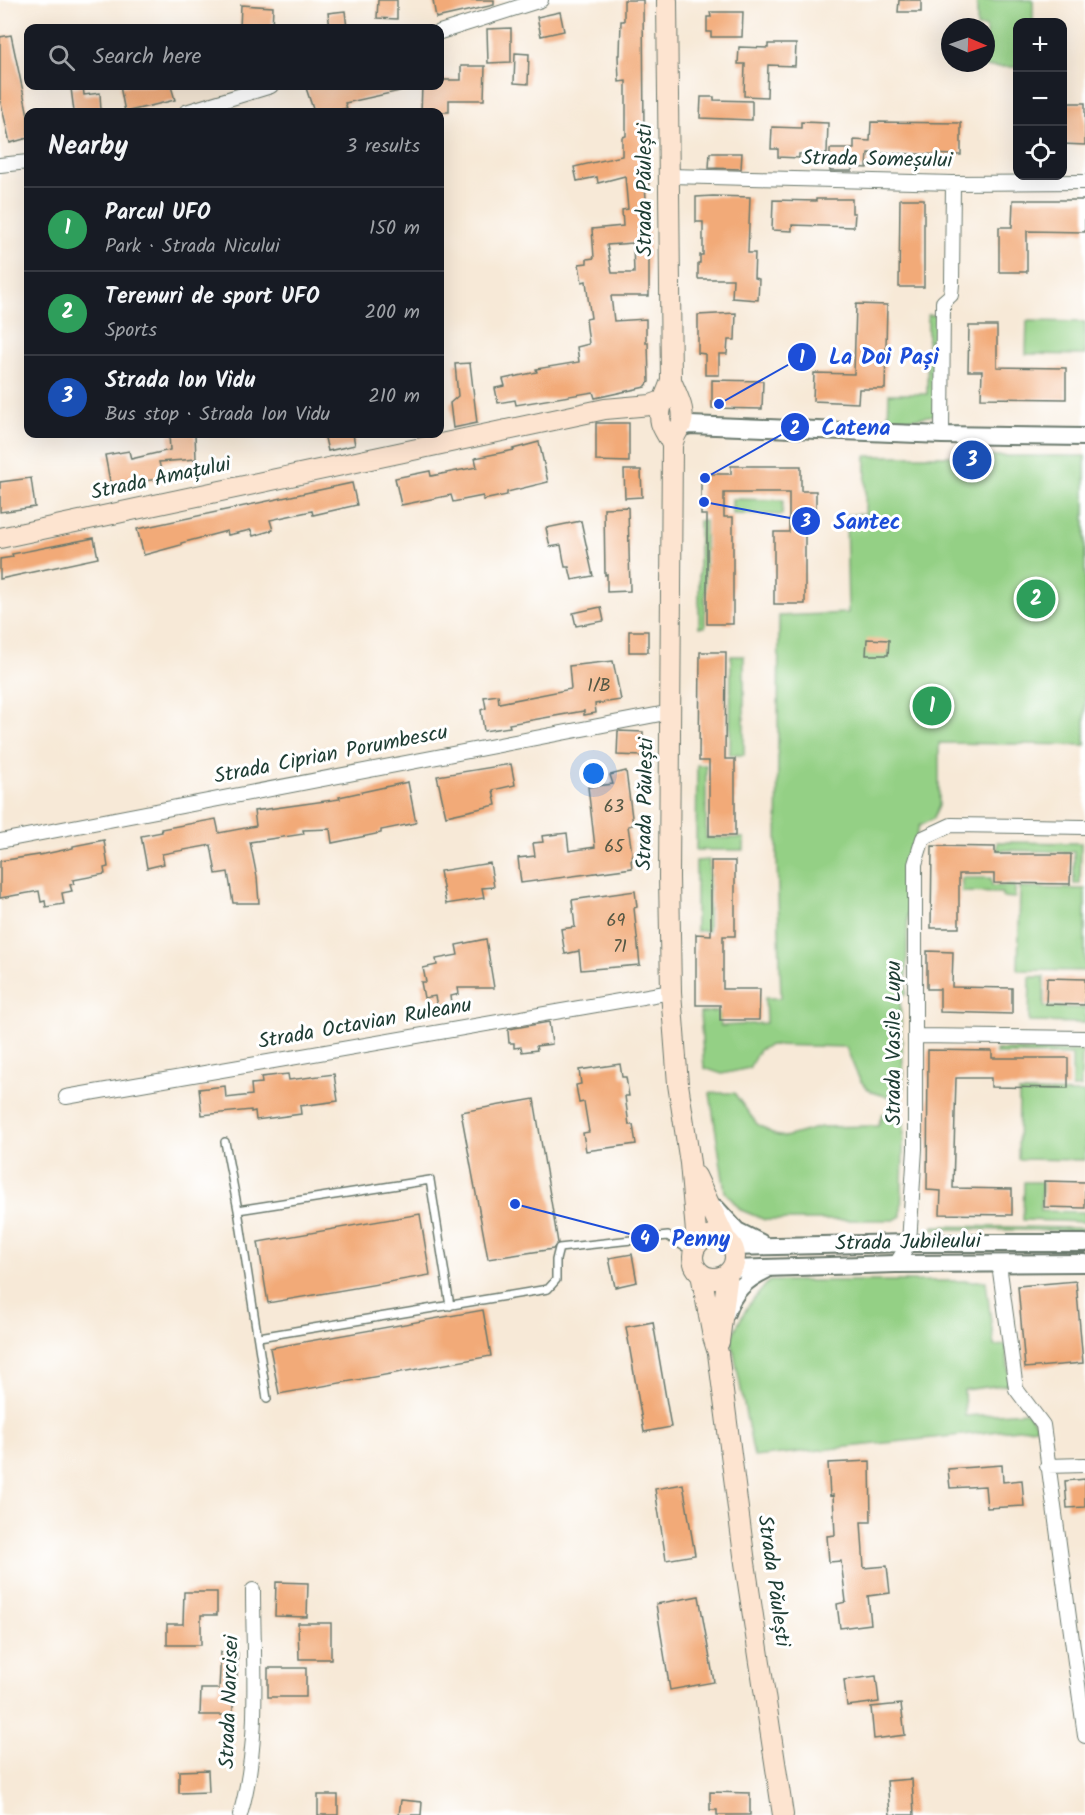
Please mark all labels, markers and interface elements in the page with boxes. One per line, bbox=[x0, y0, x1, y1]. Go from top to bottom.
north arrow bbox=[941, 18, 995, 72]
map controls bbox=[1013, 18, 1067, 180]
button: + bbox=[1013, 18, 1067, 72]
search box bbox=[24, 24, 444, 90]
text: Search here bbox=[93, 40, 201, 75]
icon: search bbox=[45, 41, 78, 74]
button: − bbox=[1013, 72, 1067, 126]
street label: Strada Păulești bbox=[629, 123, 662, 256]
text: Nearby bbox=[48, 126, 128, 168]
button: locate bbox=[1013, 126, 1067, 180]
text: 3 results bbox=[346, 131, 420, 163]
street label: Strada Someșului bbox=[801, 142, 954, 178]
text: Parcul UFO bbox=[105, 196, 211, 231]
text: 1 bbox=[64, 213, 71, 245]
text: 150 m bbox=[369, 213, 420, 245]
text: Park · Strada Nicului bbox=[105, 231, 280, 263]
text: Terenuri de sport UFO bbox=[105, 280, 320, 315]
text: 2 bbox=[62, 297, 73, 329]
text: 200 m bbox=[364, 297, 420, 329]
text: Sports bbox=[105, 315, 157, 347]
callout: La Doi Pași bbox=[787, 337, 951, 377]
text: La Doi Pași bbox=[829, 341, 940, 376]
text: 1 bbox=[799, 344, 805, 373]
text: Strada Ion Vidu bbox=[105, 364, 255, 399]
text: 3 bbox=[62, 381, 73, 413]
text: 210 m bbox=[368, 381, 420, 413]
text: Bus stop · Strada Ion Vidu bbox=[105, 399, 330, 431]
callout: Catena bbox=[780, 407, 902, 447]
text: Catena bbox=[822, 412, 890, 447]
text: 2 bbox=[790, 415, 800, 444]
pin: 3 bbox=[952, 438, 992, 482]
street label: Strada Amațului bbox=[88, 448, 235, 510]
callout: Santec bbox=[791, 501, 912, 541]
text: Santec bbox=[834, 506, 900, 541]
text: 3 bbox=[800, 508, 811, 537]
pin: 2 bbox=[1016, 576, 1056, 622]
house number: 1/B bbox=[587, 672, 611, 701]
pin: 1 bbox=[912, 684, 952, 728]
street label: Strada Ciprian Porumbescu bbox=[211, 716, 451, 794]
street label: Strada Păulești bbox=[628, 736, 664, 871]
your location bbox=[579, 759, 608, 788]
house number: 63 bbox=[604, 793, 624, 822]
house number: 65 bbox=[604, 833, 625, 862]
house number: 69 bbox=[607, 907, 626, 936]
house number: 71 bbox=[613, 933, 627, 962]
street label: Strada Vasile Lupu bbox=[878, 961, 911, 1125]
street label: Strada Octavian Ruleanu bbox=[256, 989, 474, 1059]
callout: Penny bbox=[630, 1218, 743, 1258]
text: Penny bbox=[672, 1223, 731, 1258]
text: 4 bbox=[640, 1225, 650, 1254]
street label: Strada Jubileului bbox=[835, 1225, 982, 1261]
street label: Strada Păulești bbox=[747, 1513, 799, 1650]
street label: Strada Narcisei bbox=[211, 1634, 249, 1769]

